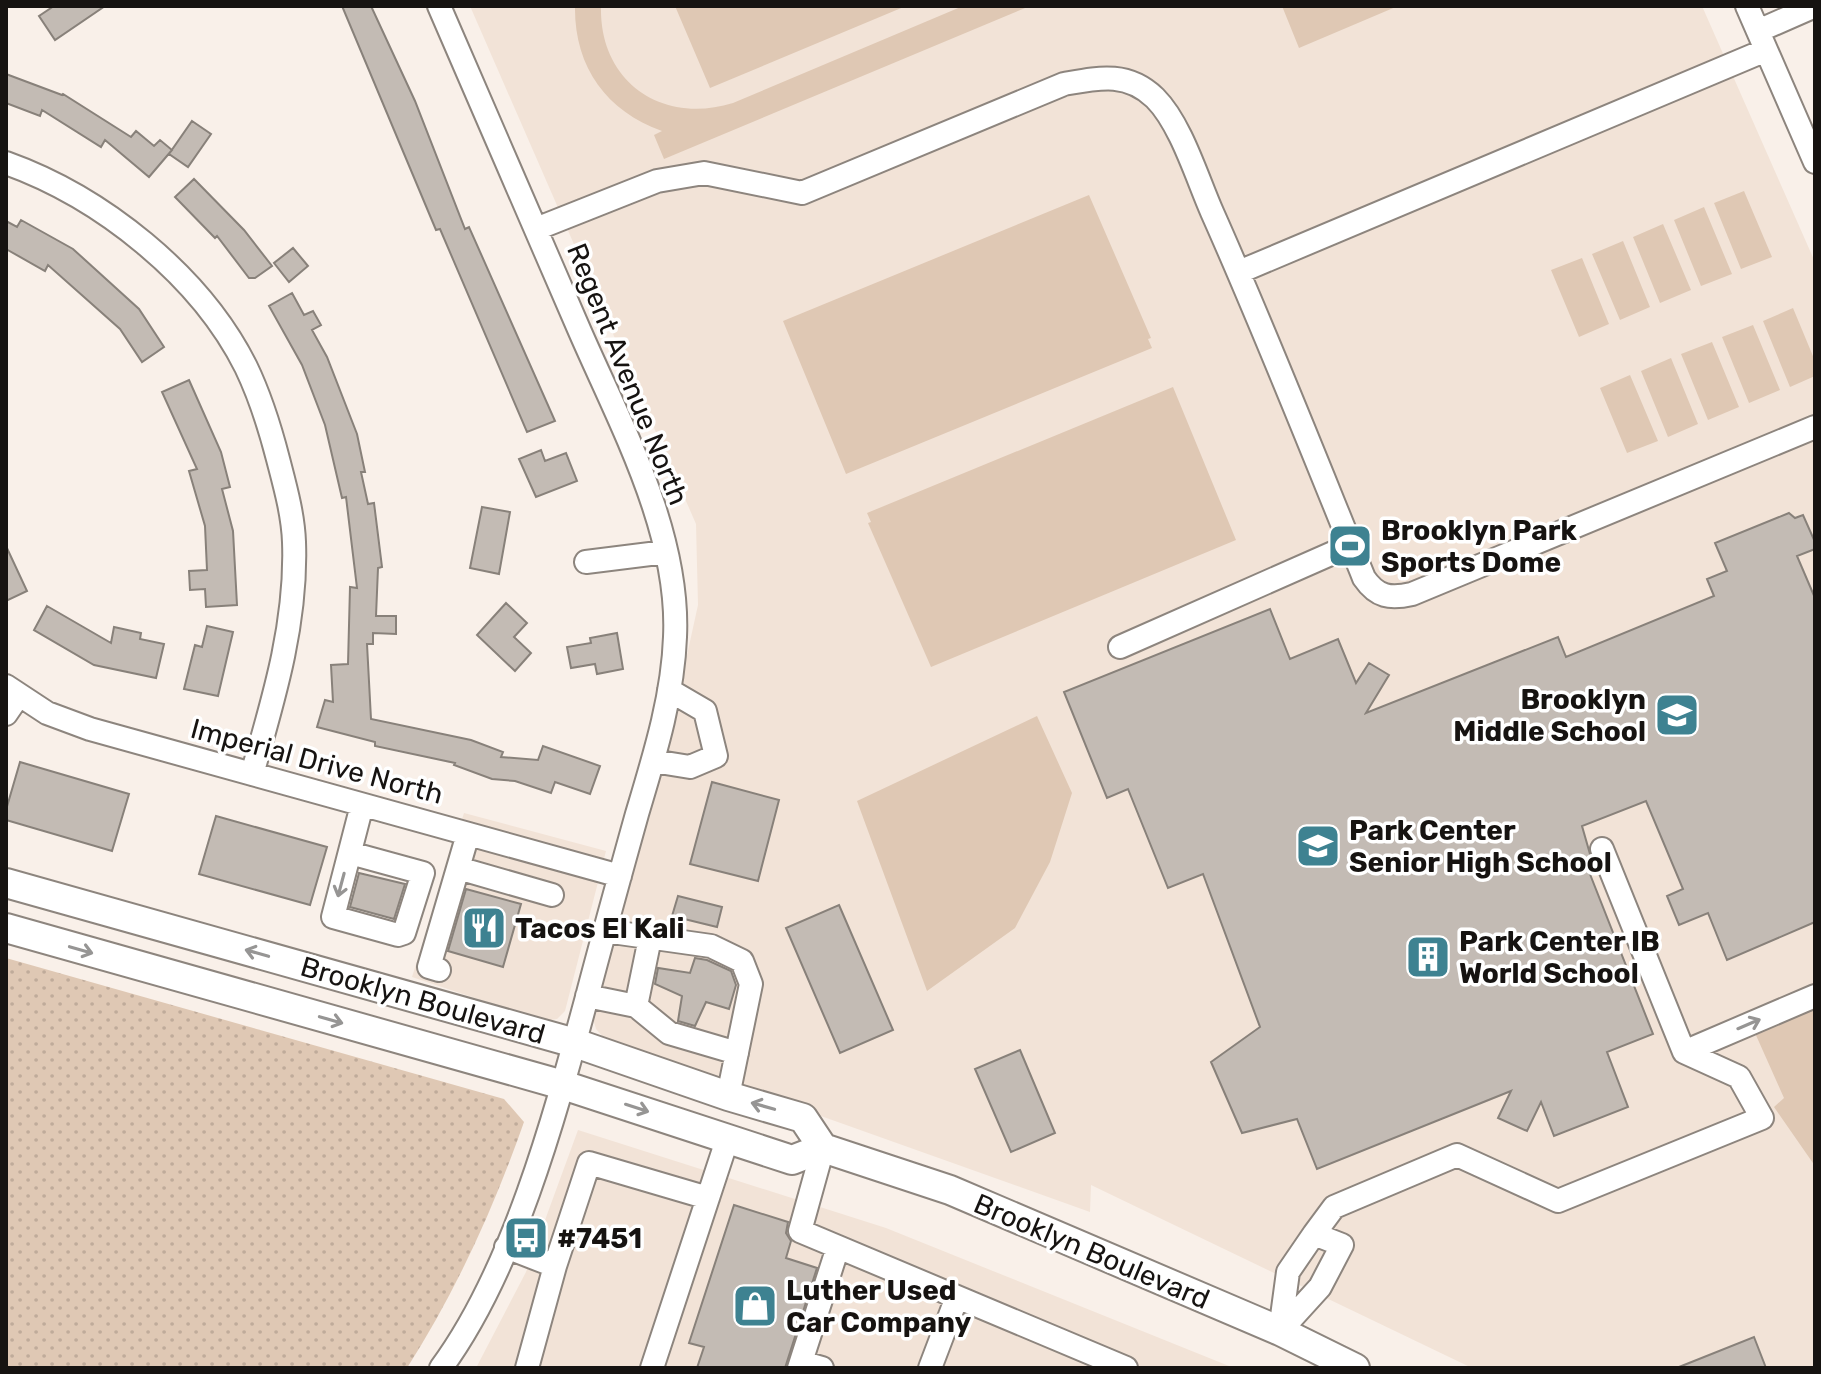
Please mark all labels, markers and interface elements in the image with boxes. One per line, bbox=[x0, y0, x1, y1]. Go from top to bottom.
street label: Regent Avenue North bbox=[560, 239, 695, 510]
place label: Brooklyn Park Sports Dome bbox=[1381, 514, 1577, 579]
sports icon: Brooklyn Park Sports Dome bbox=[1326, 522, 1374, 570]
place label: Brooklyn Middle School bbox=[1453, 683, 1646, 748]
school or university icon: Brooklyn Middle School bbox=[1653, 691, 1701, 739]
street label: Imperial Drive North bbox=[187, 712, 447, 811]
place label: Park Center Senior High School bbox=[1349, 814, 1612, 879]
school or university icon: Park Center Senior High School bbox=[1294, 822, 1342, 870]
one-way arrow bbox=[333, 871, 348, 897]
restaurant icon: Tacos El Kali bbox=[460, 904, 508, 952]
place label: Tacos El Kali bbox=[515, 912, 685, 945]
place label: Park Center IB World School bbox=[1459, 925, 1660, 990]
building icon: Park Center IB World School bbox=[1404, 933, 1452, 981]
one-way arrow bbox=[68, 943, 94, 958]
one-way arrow bbox=[245, 945, 271, 960]
street label: Brooklyn Boulevard bbox=[297, 950, 549, 1051]
one-way arrow bbox=[318, 1013, 344, 1028]
one-way arrow bbox=[1737, 1016, 1761, 1031]
one-way arrow bbox=[750, 1098, 776, 1113]
one-way arrow bbox=[624, 1102, 649, 1116]
street label: Brooklyn Boulevard bbox=[969, 1187, 1215, 1316]
bus stop icon: #7451 bbox=[502, 1214, 550, 1262]
place label: #7451 bbox=[557, 1222, 642, 1255]
place label: Luther Used Car Company bbox=[786, 1274, 971, 1339]
shop icon: Luther Used Car Company bbox=[731, 1282, 779, 1330]

